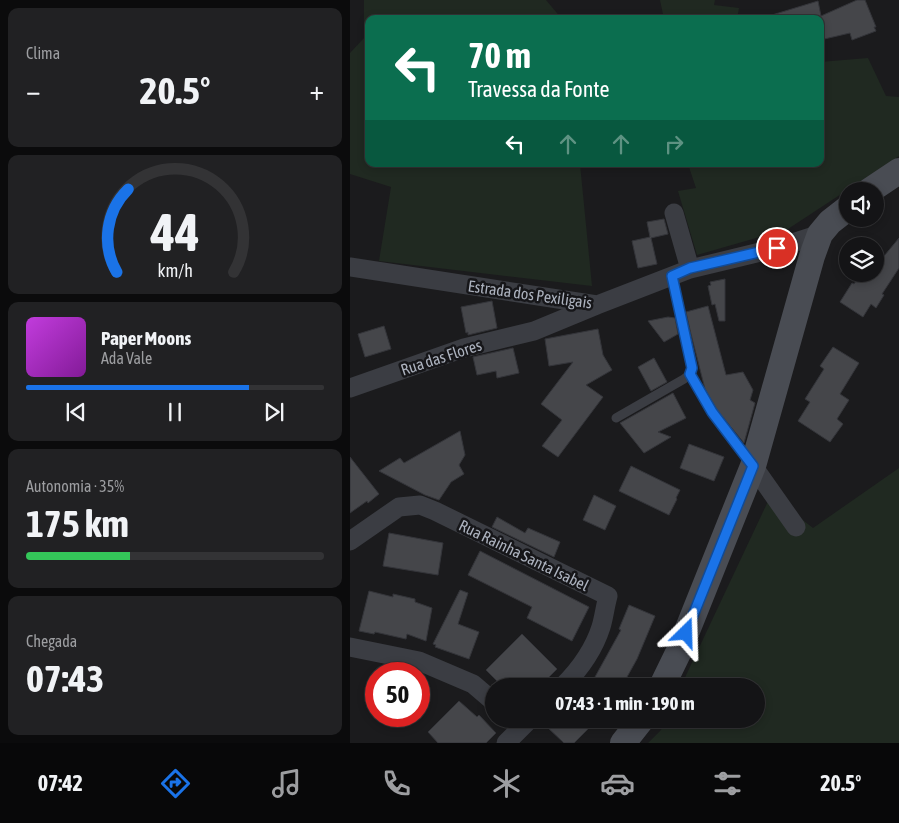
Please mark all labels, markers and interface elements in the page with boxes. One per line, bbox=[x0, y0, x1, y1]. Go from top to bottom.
icon: left bbox=[385, 35, 450, 100]
text: 70 m bbox=[468, 35, 531, 75]
text: Clima bbox=[26, 44, 60, 62]
text: 20.5° bbox=[140, 69, 210, 112]
text: − bbox=[26, 74, 41, 106]
text: + bbox=[309, 74, 324, 106]
text: Travessa da Fonte bbox=[468, 76, 609, 102]
icon: left bbox=[501, 130, 529, 158]
icon: ahead bbox=[554, 130, 582, 158]
icon: ahead bbox=[607, 130, 635, 158]
icon: right bbox=[660, 130, 688, 158]
map controls bbox=[839, 182, 884, 282]
button: sound bbox=[839, 182, 884, 227]
text: 44 bbox=[150, 202, 199, 262]
pin bbox=[756, 227, 798, 269]
icon: arrive bbox=[763, 234, 791, 262]
button: layers bbox=[839, 237, 884, 282]
text: km/h bbox=[157, 260, 193, 281]
street label: Estrada dos Pexiligais bbox=[467, 276, 594, 313]
text: Paper Moons bbox=[101, 327, 191, 349]
street label: Rua das Flores bbox=[398, 335, 484, 379]
text: Ada Vale bbox=[101, 349, 152, 367]
icon: previous bbox=[62, 398, 90, 426]
icon: pause bbox=[161, 398, 189, 426]
icon: next bbox=[260, 398, 288, 426]
text: Autonomia · 35% bbox=[26, 477, 124, 495]
text: 175 km bbox=[26, 502, 129, 545]
street label: Rua Rainha Santa Isabel bbox=[456, 516, 592, 595]
position arrow bbox=[659, 606, 711, 658]
text: Chegada bbox=[26, 632, 77, 650]
text: 07:43 bbox=[26, 657, 104, 700]
speed limit sign: 50 bbox=[365, 662, 430, 727]
text: 07:43 · 1 min · 190 m bbox=[555, 692, 695, 714]
icon: directions bbox=[158, 766, 193, 801]
icon: music bbox=[269, 766, 304, 801]
icon: phone bbox=[379, 766, 414, 801]
icon: climate bbox=[489, 766, 524, 801]
icon: car bbox=[600, 766, 635, 801]
icon: filters bbox=[710, 766, 745, 801]
text: 07:42 bbox=[38, 770, 83, 796]
text: 20.5° bbox=[820, 770, 861, 796]

